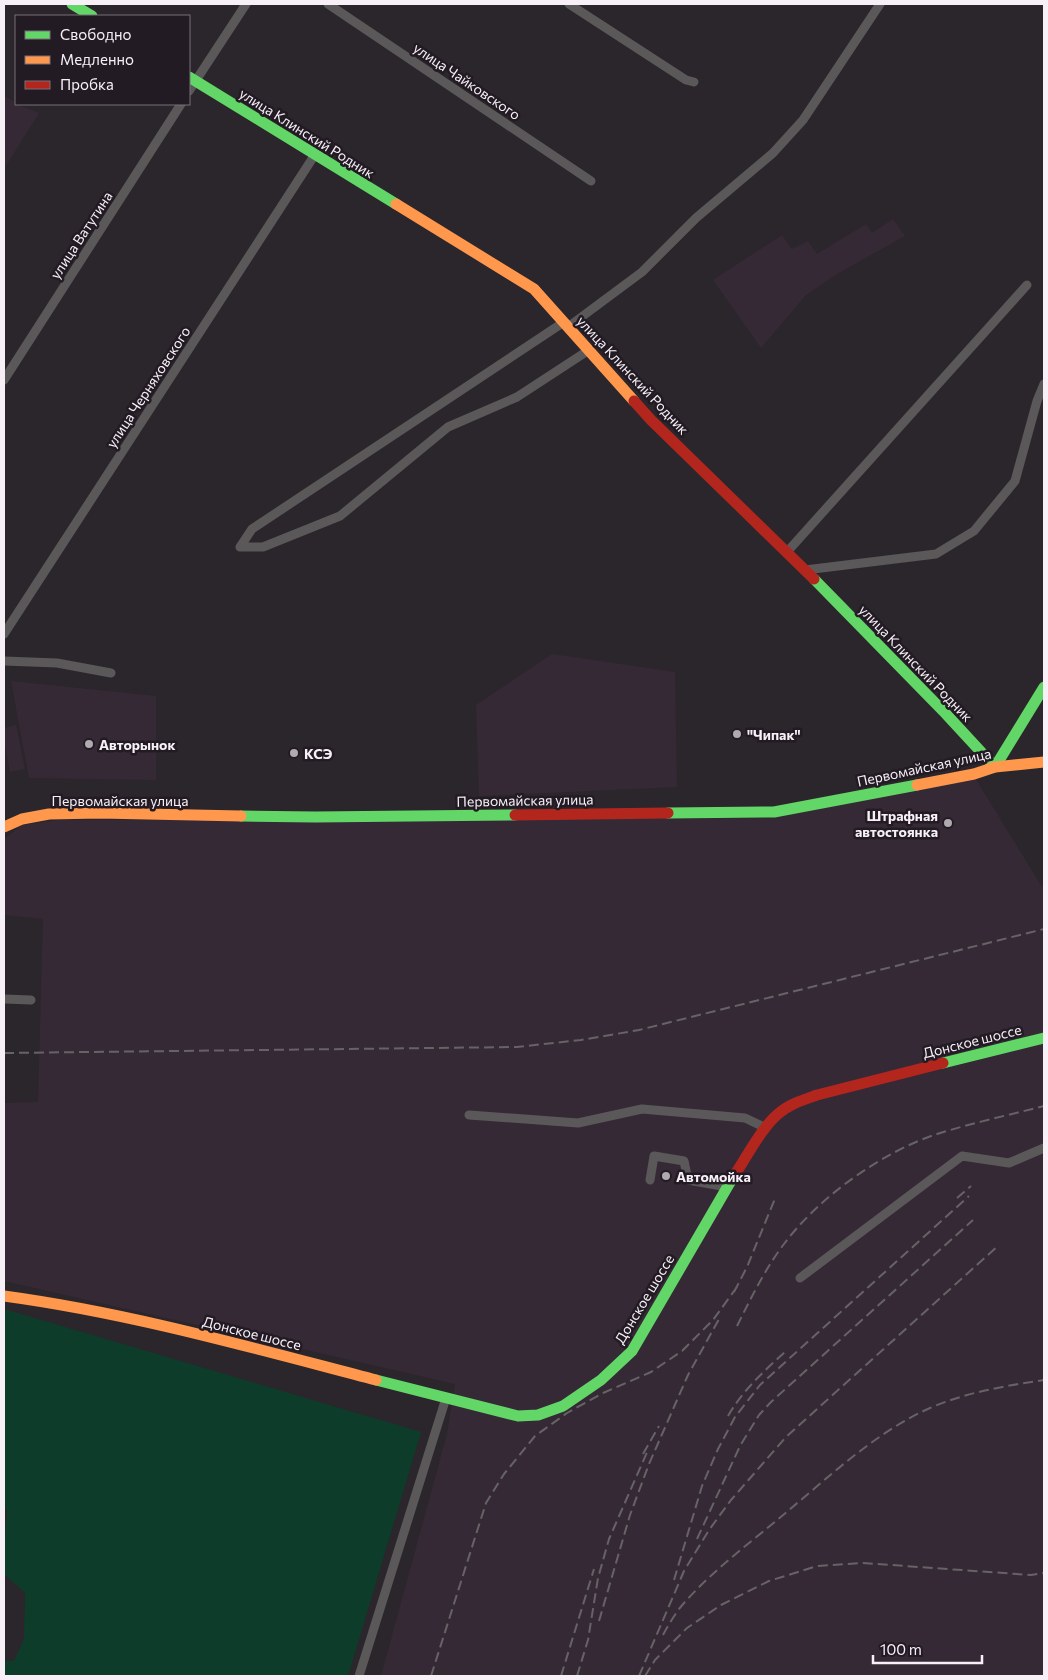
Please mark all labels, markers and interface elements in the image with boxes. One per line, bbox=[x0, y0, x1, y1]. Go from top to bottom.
legend bbox=[15, 15, 190, 105]
text: Свободно bbox=[60, 25, 131, 43]
street label: улица Чайковского bbox=[410, 39, 524, 123]
text: Медленно bbox=[60, 50, 134, 68]
text: Пробка bbox=[60, 75, 114, 93]
street label: улица Клинский Родник bbox=[236, 84, 378, 182]
street label: улица Ватутина bbox=[46, 188, 116, 282]
street label: улица Клинский Родник bbox=[574, 312, 693, 438]
street label: улица Черняховского bbox=[102, 323, 194, 451]
street label: улица Клинский Родник bbox=[856, 601, 977, 725]
place label: "Чипак" bbox=[747, 726, 801, 743]
marker: "Чипак" bbox=[731, 728, 743, 740]
place label: Авторынок bbox=[99, 736, 175, 753]
marker: Авторынок bbox=[83, 738, 95, 750]
street label: Первомайская улица bbox=[855, 744, 993, 790]
place label: КСЭ bbox=[304, 745, 333, 762]
marker: КСЭ bbox=[288, 747, 300, 759]
street label: Первомайская улица bbox=[456, 790, 594, 810]
street label: Первомайская улица bbox=[51, 792, 189, 809]
place label: Штрафная автостоянка bbox=[855, 807, 938, 840]
marker: Штрафная автостоянка bbox=[942, 817, 954, 829]
street label: Донское шоссе bbox=[921, 1021, 1023, 1061]
place label: Автомойка bbox=[676, 1168, 751, 1185]
marker: Автомойка bbox=[660, 1170, 672, 1182]
street label: Донское шоссе bbox=[611, 1251, 677, 1347]
street label: Донское шоссе bbox=[201, 1313, 303, 1353]
scale bar bbox=[873, 1632, 982, 1664]
text: 100 m bbox=[880, 1640, 922, 1658]

